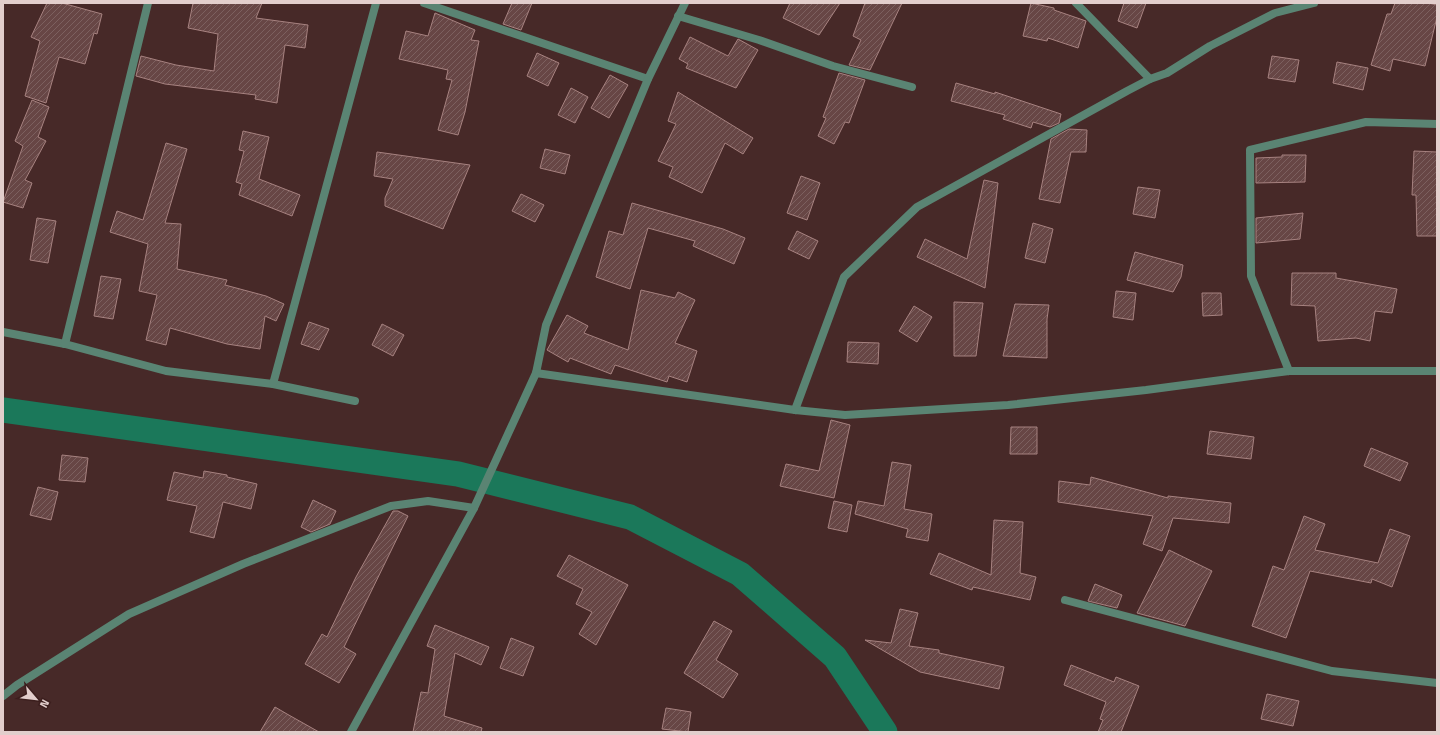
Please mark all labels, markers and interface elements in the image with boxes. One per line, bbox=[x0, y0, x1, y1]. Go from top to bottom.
north arrow bbox=[16, 679, 56, 719]
text: N bbox=[36, 697, 54, 711]

